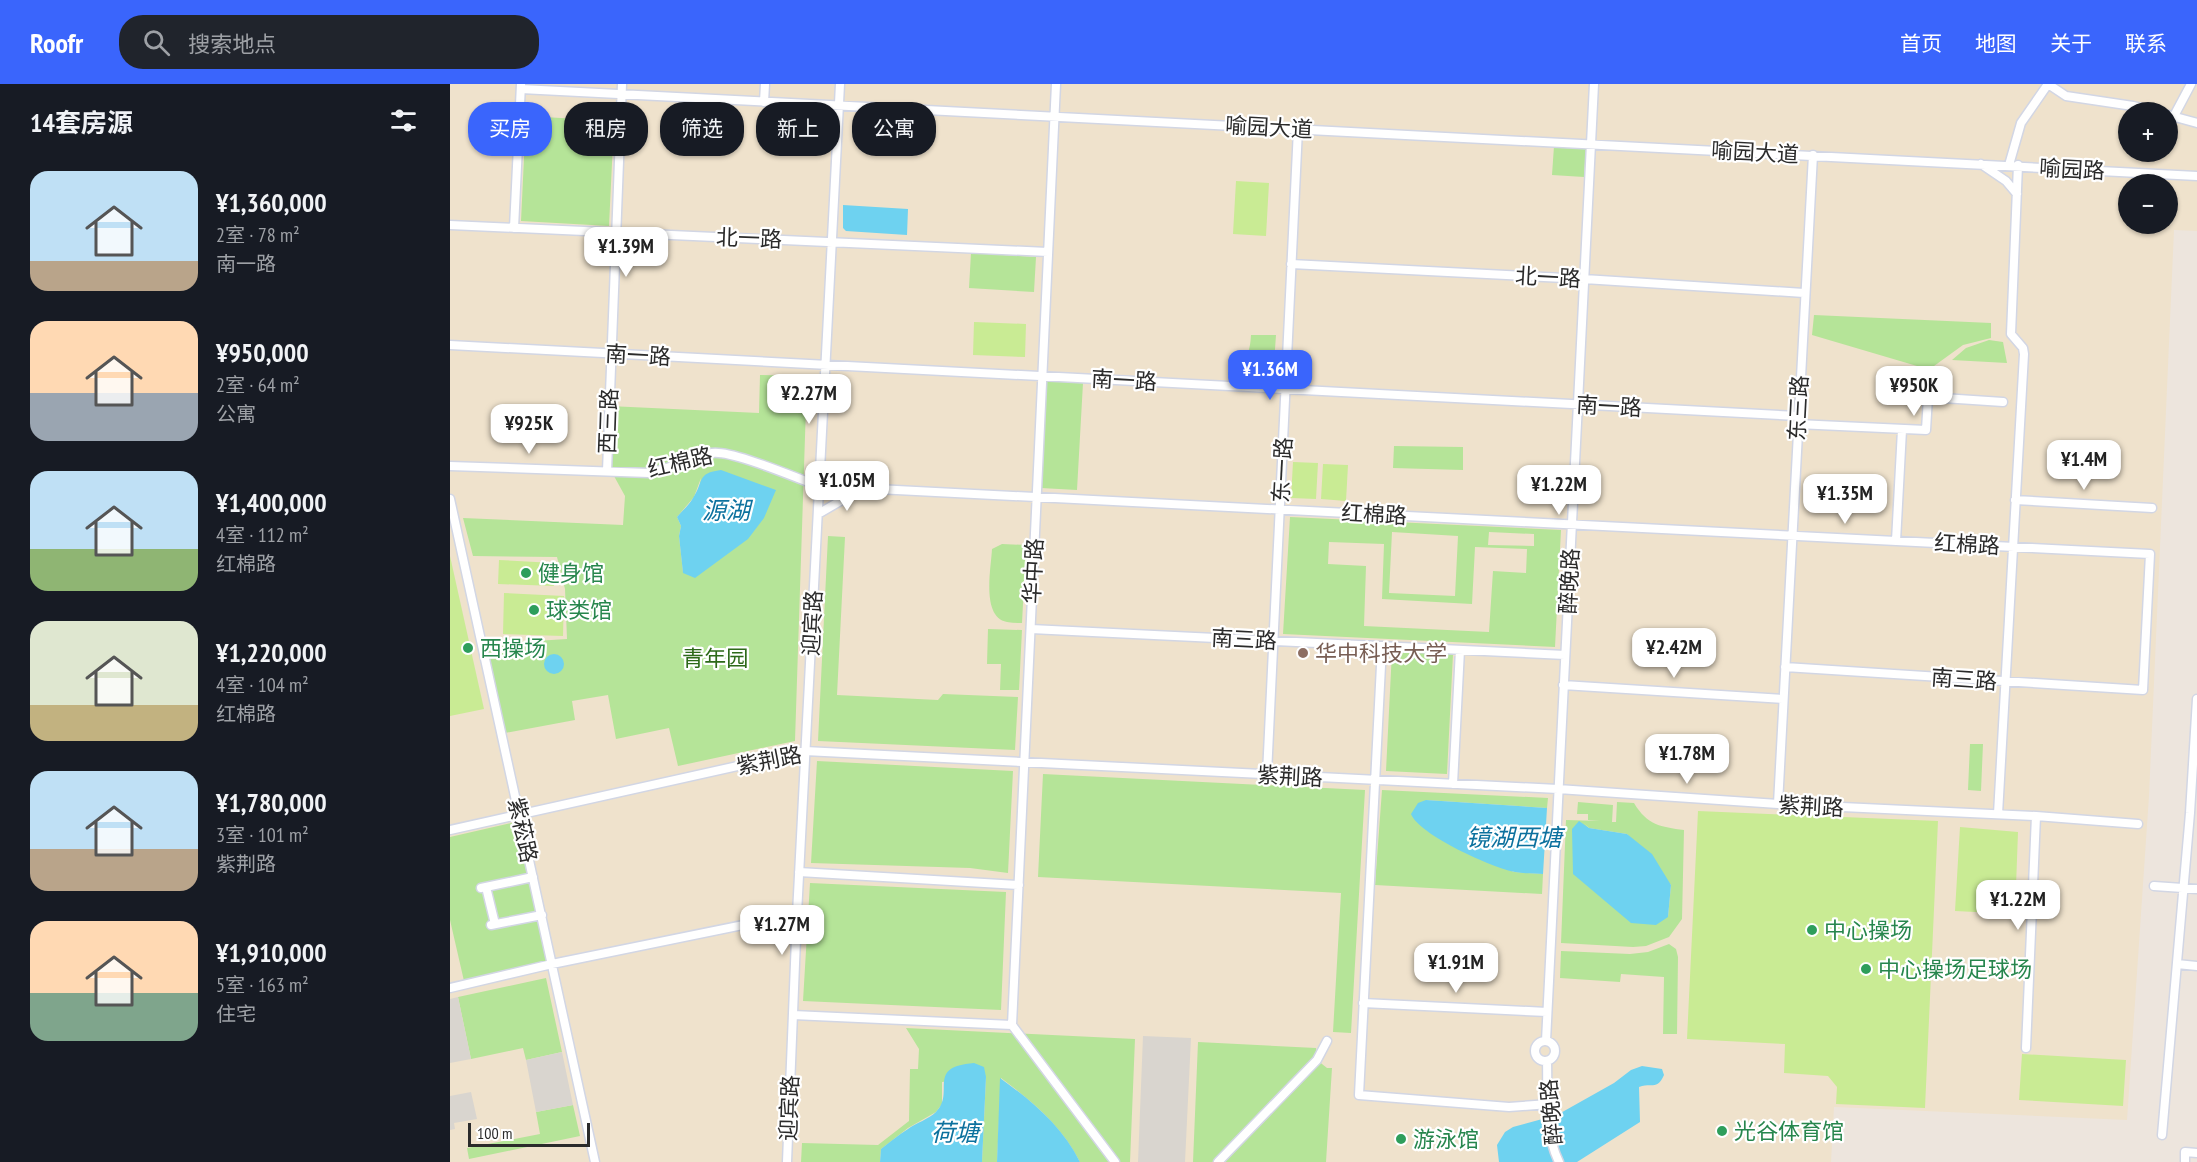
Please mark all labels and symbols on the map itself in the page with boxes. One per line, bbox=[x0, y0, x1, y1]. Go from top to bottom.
street label: 喻园大道 bbox=[1224, 111, 1314, 143]
street label: 喻园大道 bbox=[1710, 136, 1800, 168]
street label: 喻园路 bbox=[2038, 153, 2106, 185]
street label: 北一路 bbox=[716, 223, 782, 253]
pin: ¥1.39M bbox=[577, 227, 675, 278]
street label: 北一路 bbox=[1514, 261, 1582, 293]
street label: 南一路 bbox=[604, 339, 672, 371]
pin: ¥1.36M bbox=[1221, 350, 1319, 401]
street label: 南一路 bbox=[1090, 364, 1158, 396]
pin: ¥950K bbox=[1872, 366, 1956, 417]
pin: ¥2.27M bbox=[760, 374, 858, 425]
street label: 东三路 bbox=[1782, 374, 1814, 442]
street label: 西三路 bbox=[593, 388, 623, 454]
street label: 南一路 bbox=[1575, 390, 1643, 422]
pin: ¥925K bbox=[487, 404, 571, 455]
street label: 东一路 bbox=[1266, 436, 1298, 504]
pin: ¥1.4M bbox=[2042, 440, 2126, 491]
street label: 红棉路 bbox=[645, 441, 715, 483]
pin: ¥1.05M bbox=[798, 461, 896, 512]
pin: ¥1.22M bbox=[1510, 465, 1608, 516]
pin: ¥1.35M bbox=[1796, 474, 1894, 525]
water label: 源湖 bbox=[702, 495, 754, 526]
street label: 红棉路 bbox=[1340, 498, 1408, 530]
street label: 红棉路 bbox=[1933, 528, 2001, 560]
street label: 华中路 bbox=[1017, 537, 1049, 605]
street label: 醉晚路 bbox=[1553, 547, 1585, 615]
place label: 健身馆 bbox=[538, 559, 604, 587]
marker: 健身馆 bbox=[519, 566, 533, 580]
street label: 迎宾路 bbox=[796, 589, 828, 657]
place label: 球类馆 bbox=[546, 596, 612, 624]
marker: 球类馆 bbox=[527, 603, 541, 617]
street label: 南三路 bbox=[1210, 623, 1278, 655]
pin: ¥2.42M bbox=[1625, 628, 1723, 679]
place label: 西操场 bbox=[480, 634, 546, 662]
place label: 华中科技大学 bbox=[1315, 639, 1447, 667]
marker: 西操场 bbox=[461, 641, 475, 655]
park label: 青年园 bbox=[682, 644, 748, 672]
marker: 华中科技大学 bbox=[1296, 646, 1310, 660]
street label: 南三路 bbox=[1930, 663, 1998, 695]
pin: ¥1.78M bbox=[1638, 734, 1736, 785]
street label: 紫荆路 bbox=[734, 740, 804, 780]
street label: 紫荆路 bbox=[1256, 760, 1324, 792]
street label: 紫荆路 bbox=[1777, 790, 1845, 822]
street label: 紫菘路 bbox=[502, 795, 544, 865]
water label: 镜湖西塘 bbox=[1466, 822, 1566, 853]
pin: ¥1.22M bbox=[1969, 880, 2067, 931]
pin: ¥1.27M bbox=[733, 905, 831, 956]
place label: 中心操场 bbox=[1824, 916, 1912, 944]
marker: 中心操场 bbox=[1805, 923, 1819, 937]
pin: ¥1.91M bbox=[1407, 943, 1505, 994]
place label: 中心操场足球场 bbox=[1878, 955, 2032, 983]
marker: 中心操场足球场 bbox=[1859, 962, 1873, 976]
street label: 迎宾路 bbox=[774, 1075, 804, 1141]
street label: 醉晚路 bbox=[1534, 1078, 1568, 1146]
water label: 荷塘 bbox=[931, 1117, 983, 1148]
place label: 光谷体育馆 bbox=[1734, 1117, 1844, 1145]
scale bar bbox=[468, 1120, 590, 1148]
marker: 光谷体育馆 bbox=[1715, 1124, 1729, 1138]
place label: 游泳馆 bbox=[1413, 1125, 1479, 1153]
marker: 游泳馆 bbox=[1394, 1132, 1408, 1146]

